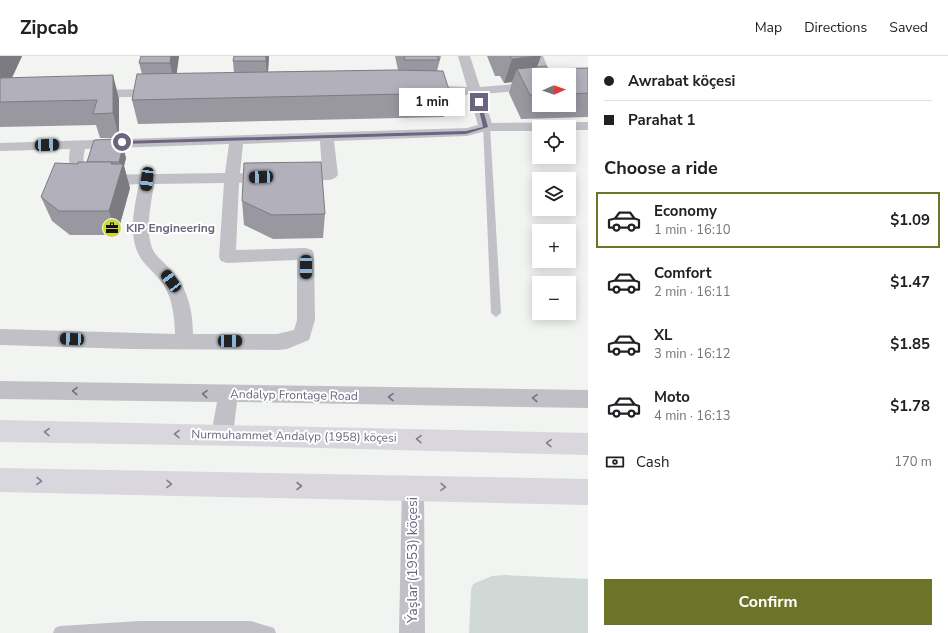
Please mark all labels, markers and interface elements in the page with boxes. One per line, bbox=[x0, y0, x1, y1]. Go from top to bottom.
text: Zipcab bbox=[20, 15, 78, 41]
text: Map bbox=[755, 18, 782, 37]
text: Directions bbox=[804, 18, 867, 37]
text: Saved bbox=[889, 18, 928, 37]
north arrow bbox=[532, 68, 576, 112]
map controls bbox=[532, 68, 576, 320]
text: Awrabat köçesi bbox=[628, 71, 735, 91]
callout: 1 min bbox=[399, 88, 465, 116]
text: 1 min bbox=[415, 93, 449, 111]
route end bbox=[470, 93, 488, 111]
text: Parahat 1 bbox=[628, 110, 695, 130]
button: locate bbox=[532, 120, 576, 164]
route start bbox=[113, 133, 131, 151]
car bbox=[35, 139, 59, 151]
text: Choose a ride bbox=[604, 156, 718, 180]
car bbox=[140, 166, 154, 192]
car bbox=[249, 171, 273, 183]
button: layers bbox=[532, 172, 576, 216]
text: Economy bbox=[654, 201, 717, 221]
icon: car bbox=[606, 202, 642, 238]
text: $1.09 bbox=[890, 210, 930, 230]
office icon: KIP Engineering bbox=[101, 217, 123, 239]
place label: KIP Engineering bbox=[126, 220, 215, 236]
text: 1 min · 16:10 bbox=[654, 221, 730, 239]
button: + bbox=[532, 224, 576, 268]
car bbox=[300, 255, 312, 279]
text: Comfort bbox=[654, 263, 711, 283]
icon: car bbox=[606, 264, 642, 300]
car bbox=[159, 268, 183, 294]
text: $1.47 bbox=[890, 272, 930, 292]
button: − bbox=[532, 276, 576, 320]
text: 2 min · 16:11 bbox=[654, 283, 730, 301]
text: XL bbox=[654, 325, 673, 345]
icon: car bbox=[606, 326, 642, 362]
car bbox=[60, 333, 84, 345]
text: $1.85 bbox=[890, 334, 930, 354]
car bbox=[218, 335, 242, 347]
text: 3 min · 16:12 bbox=[654, 345, 730, 363]
street label: Andalyp Frontage Road bbox=[230, 386, 358, 404]
one-way arrow bbox=[72, 387, 78, 396]
text: Moto bbox=[654, 387, 690, 407]
icon: car bbox=[606, 388, 642, 424]
one-way arrow bbox=[202, 390, 208, 398]
one-way arrow bbox=[388, 392, 394, 401]
one-way arrow bbox=[532, 394, 538, 402]
text: $1.78 bbox=[890, 396, 930, 416]
text: 4 min · 16:13 bbox=[654, 407, 730, 425]
street label: Nurmuhammet Andalyp (1958) köçesi bbox=[191, 426, 397, 446]
one-way arrow bbox=[44, 428, 50, 436]
one-way arrow bbox=[174, 430, 180, 438]
one-way arrow bbox=[416, 435, 422, 443]
one-way arrow bbox=[546, 439, 552, 447]
icon: cash bbox=[604, 451, 626, 473]
text: Cash bbox=[636, 452, 670, 472]
text: 170 m bbox=[894, 453, 932, 471]
one-way arrow bbox=[36, 477, 42, 485]
one-way arrow bbox=[166, 480, 172, 488]
one-way arrow bbox=[296, 482, 302, 490]
one-way arrow bbox=[440, 483, 446, 492]
street label: Ýaşlar (1953) köçesi bbox=[403, 497, 422, 624]
button: Confirm bbox=[604, 579, 932, 625]

